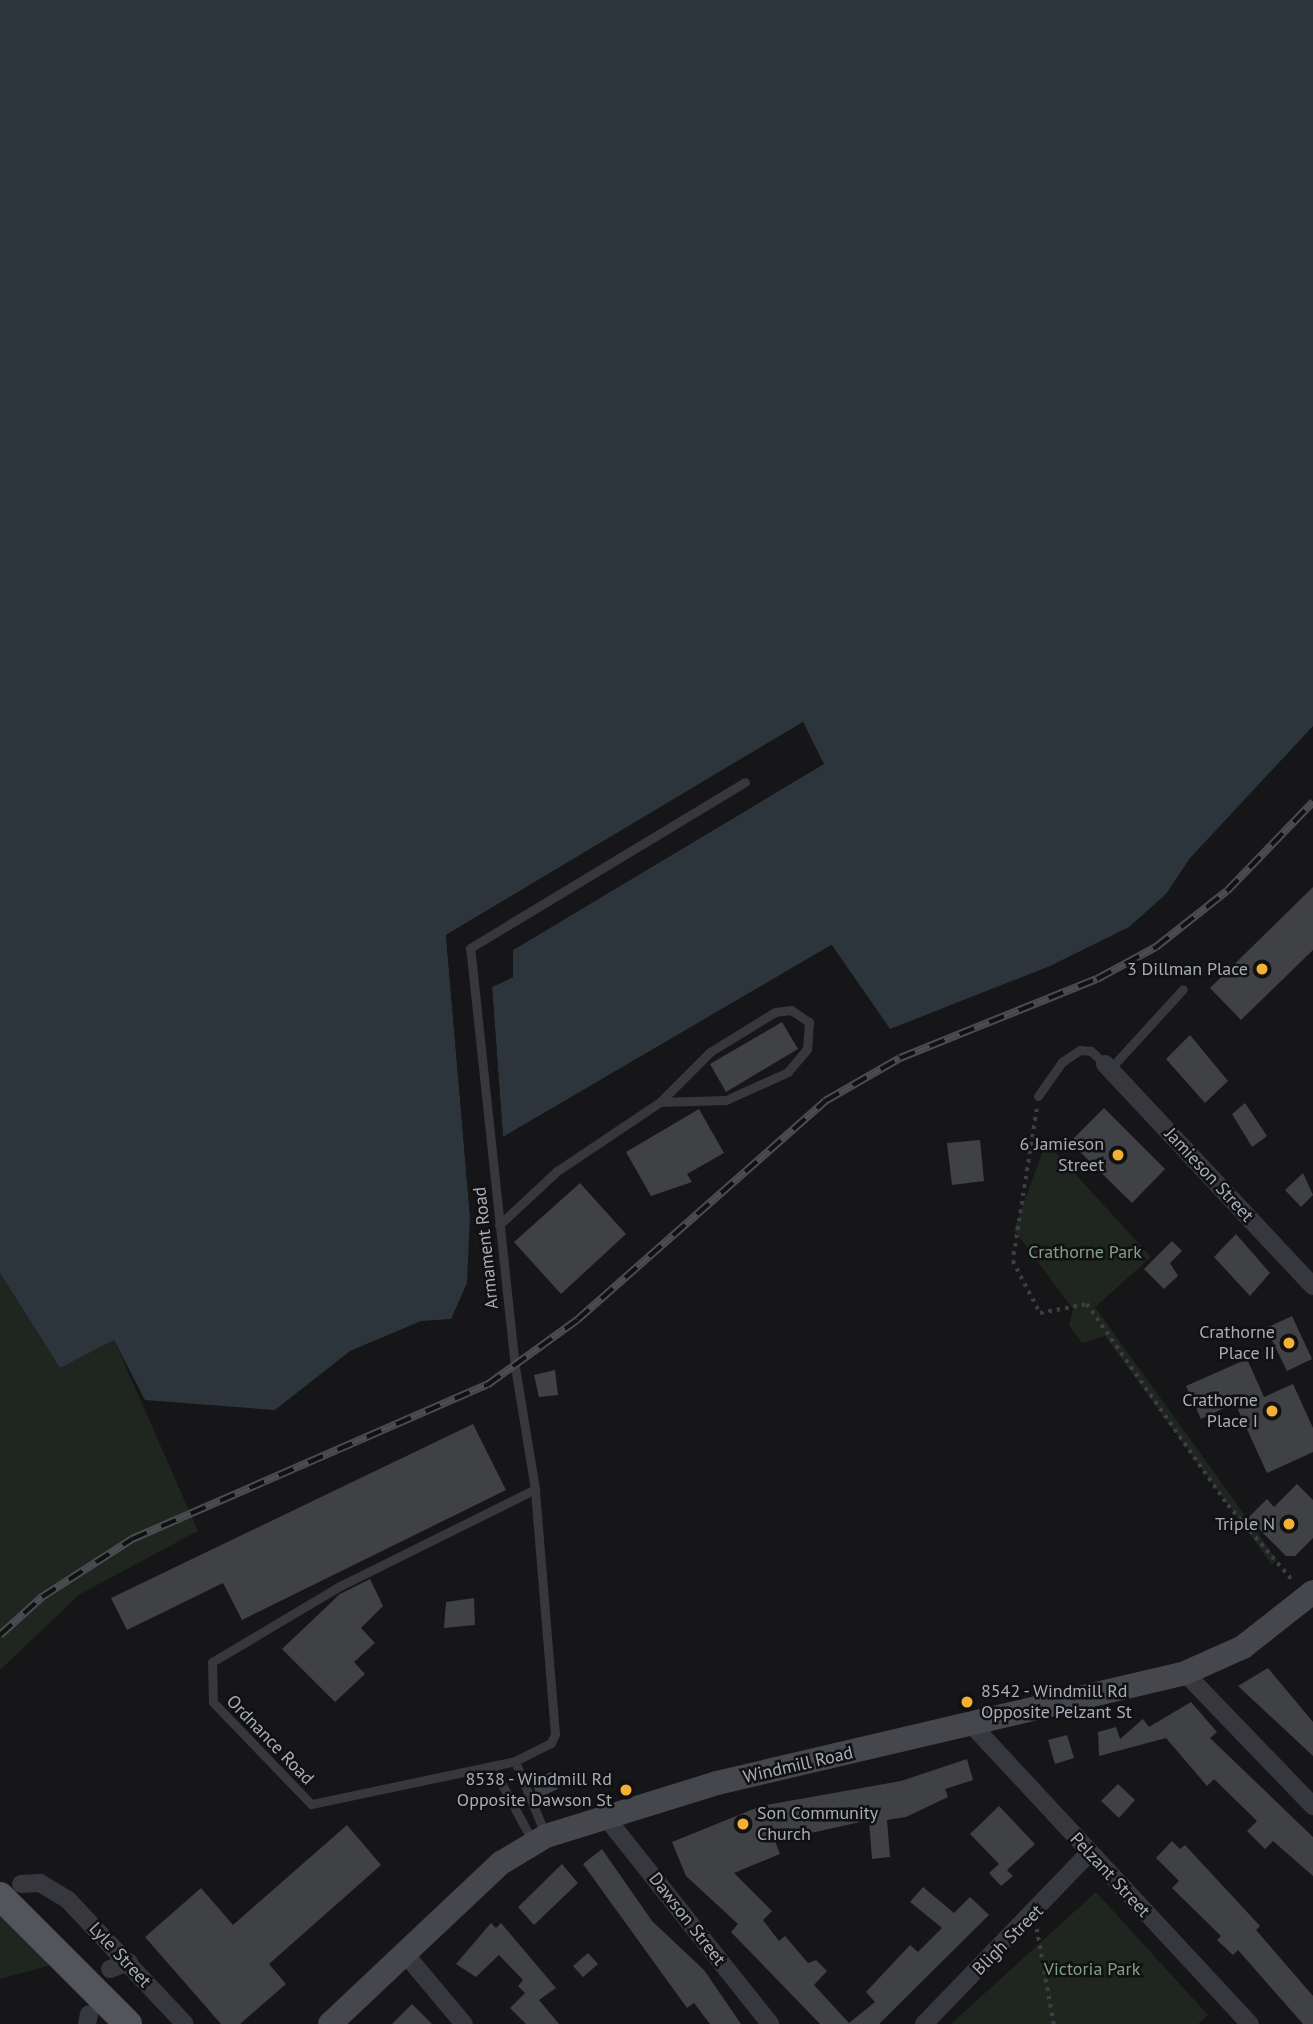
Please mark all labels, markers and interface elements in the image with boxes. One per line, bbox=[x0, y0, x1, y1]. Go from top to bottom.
place label: 3 Dillman Place bbox=[1127, 958, 1248, 980]
marker: 3 Dillman Place bbox=[1254, 961, 1270, 977]
street label: Jamieson Street bbox=[1160, 1124, 1258, 1226]
place label: 6 Jamieson Street bbox=[1020, 1134, 1104, 1176]
marker: 6 Jamieson Street bbox=[1110, 1147, 1126, 1163]
street label: Armament Road bbox=[469, 1186, 503, 1310]
park label: Crathorne Park bbox=[1028, 1241, 1142, 1263]
place label: Crathorne Place II bbox=[1199, 1322, 1275, 1364]
marker: Crathorne Place II bbox=[1281, 1335, 1297, 1351]
place label: Crathorne Place I bbox=[1182, 1390, 1258, 1432]
marker: Crathorne Place I bbox=[1264, 1403, 1280, 1419]
place label: Triple N bbox=[1215, 1513, 1275, 1535]
marker: Triple N bbox=[1281, 1516, 1297, 1532]
place label: 8542 - Windmill Rd Opposite Pelzant St bbox=[981, 1681, 1132, 1724]
street label: Ordnance Road bbox=[222, 1691, 318, 1789]
marker: 8542 - Windmill Rd Opposite Pelzant St bbox=[959, 1694, 975, 1710]
street label: Windmill Road bbox=[741, 1742, 855, 1788]
place label: 8538 - Windmill Rd Opposite Dawson St bbox=[457, 1769, 612, 1812]
marker: 8538 - Windmill Rd Opposite Dawson St bbox=[618, 1782, 634, 1798]
place label: Son Community Church bbox=[757, 1803, 878, 1846]
marker: Son Community Church bbox=[735, 1816, 751, 1832]
street label: Pelzant Street bbox=[1065, 1828, 1155, 1922]
street label: Dawson Street bbox=[644, 1868, 730, 1970]
street label: Bligh Street bbox=[968, 1900, 1048, 1980]
street label: Lyle Street bbox=[84, 1918, 156, 1992]
park label: Victoria Park bbox=[1044, 1958, 1140, 1980]

